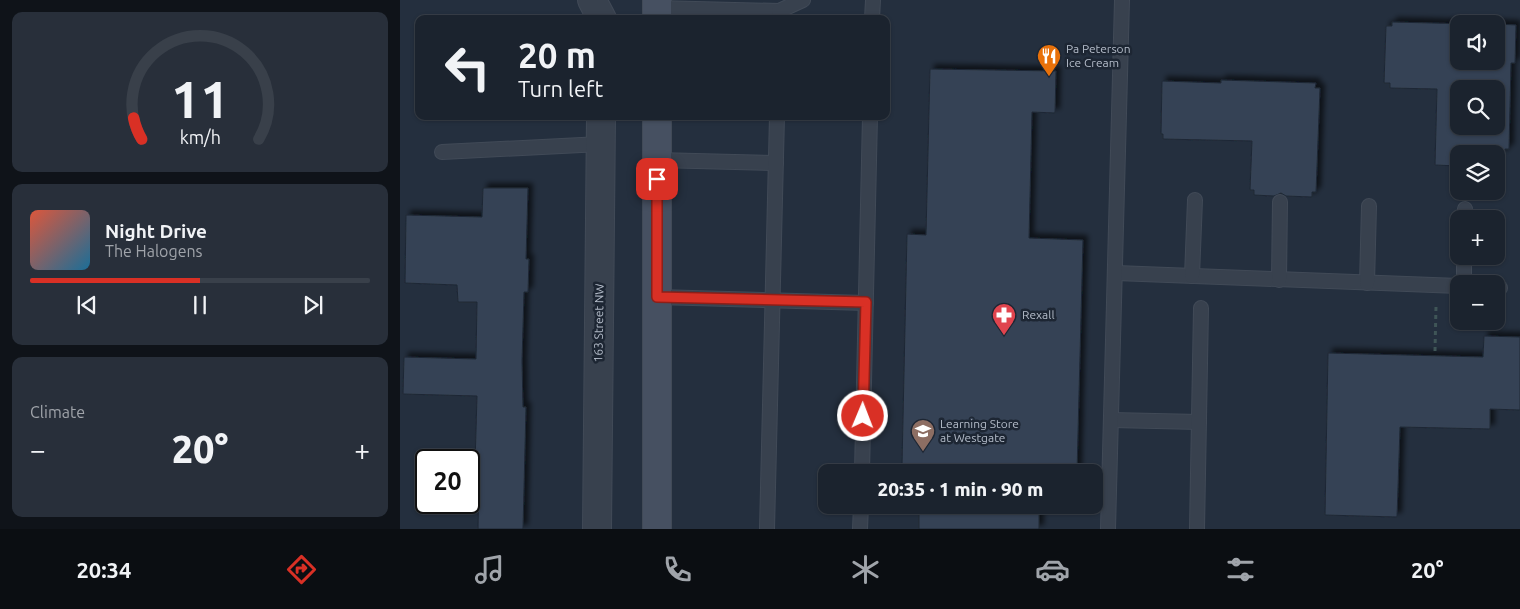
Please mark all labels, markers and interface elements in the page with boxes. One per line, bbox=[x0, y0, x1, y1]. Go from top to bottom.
map controls bbox=[1450, 15, 1505, 330]
button: sound bbox=[1450, 15, 1505, 70]
icon: left bbox=[435, 35, 500, 100]
text: 20 m bbox=[518, 35, 596, 75]
place label: Pa Peterson Ice Cream bbox=[1066, 42, 1131, 69]
restaurant icon: Pa Peterson Ice Cream bbox=[1036, 43, 1062, 77]
text: 11 bbox=[171, 70, 229, 128]
text: Turn left bbox=[518, 76, 603, 101]
button: search bbox=[1450, 80, 1505, 135]
text: km/h bbox=[179, 127, 221, 147]
button: layers bbox=[1450, 145, 1505, 200]
pin bbox=[636, 158, 678, 200]
icon: arrive bbox=[643, 165, 671, 193]
button: + bbox=[1450, 210, 1505, 265]
text: Night Drive bbox=[105, 220, 207, 242]
text: The Halogens bbox=[105, 242, 203, 260]
button: − bbox=[1450, 275, 1505, 330]
street label: 163 Street NW bbox=[591, 283, 606, 363]
icon: previous bbox=[73, 291, 101, 319]
icon: pause bbox=[186, 291, 214, 319]
icon: next bbox=[299, 291, 327, 319]
pharmacy icon: Rexall bbox=[991, 302, 1017, 336]
place label: Rexall bbox=[1022, 308, 1055, 321]
position arrow bbox=[836, 389, 888, 441]
text: Climate bbox=[30, 403, 85, 421]
place label: Learning Store at Westgate bbox=[940, 417, 1019, 444]
school or university icon: Learning Store at Westgate bbox=[910, 418, 936, 452]
text: 20° bbox=[172, 428, 228, 470]
text: − bbox=[30, 434, 46, 465]
text: + bbox=[354, 434, 370, 465]
speed limit sign: 20 bbox=[415, 449, 480, 514]
text: 20:35 · 1 min · 90 m bbox=[878, 478, 1043, 500]
icon: directions bbox=[284, 552, 319, 587]
icon: music bbox=[472, 552, 507, 587]
icon: phone bbox=[660, 552, 695, 587]
icon: climate bbox=[848, 552, 883, 587]
icon: car bbox=[1035, 552, 1070, 587]
icon: filters bbox=[1223, 552, 1258, 587]
text: 20:34 bbox=[76, 557, 131, 582]
text: 20° bbox=[1411, 557, 1444, 582]

